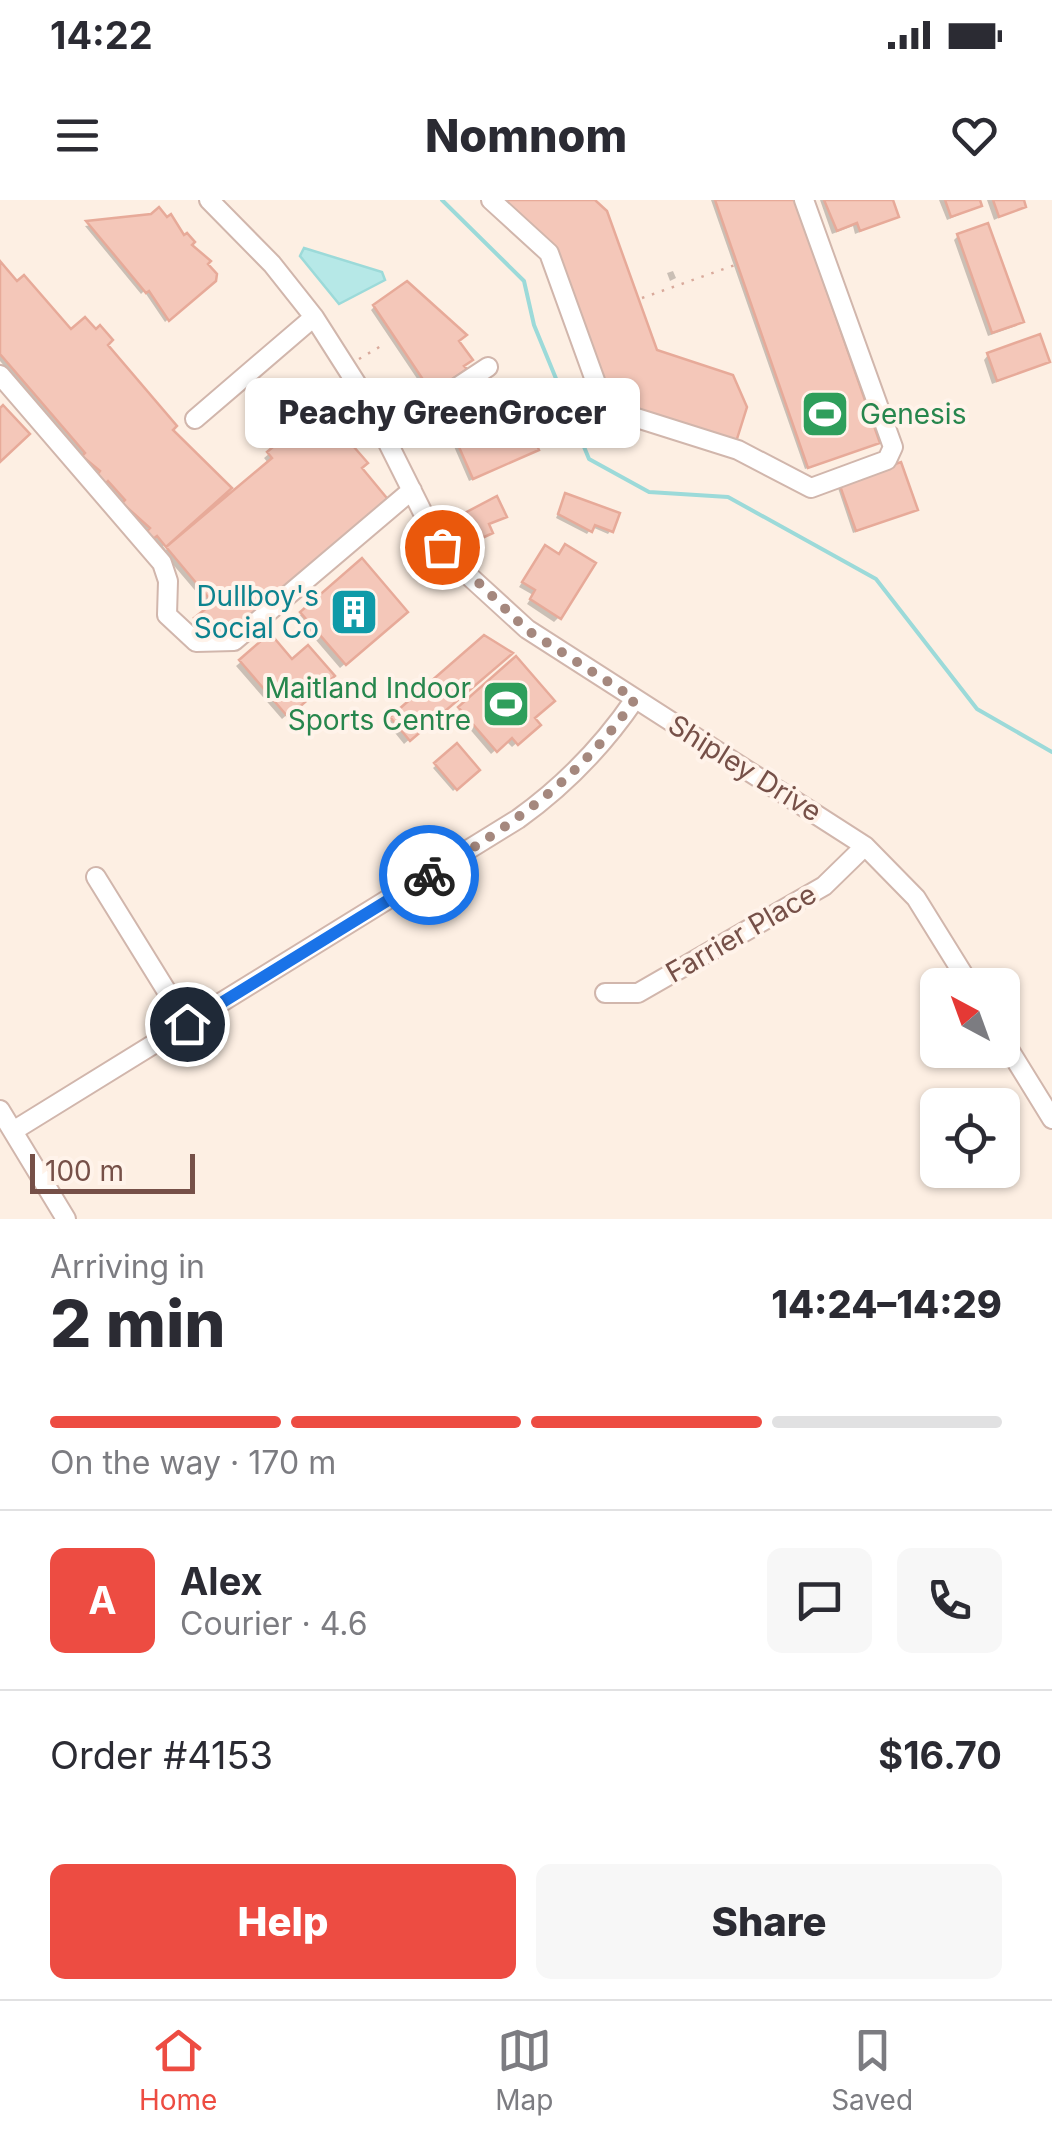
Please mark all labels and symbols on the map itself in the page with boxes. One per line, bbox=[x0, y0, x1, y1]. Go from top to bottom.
callout: Peachy GreenGrocer bbox=[245, 377, 640, 447]
sports icon: Genesis bbox=[799, 388, 851, 440]
place label: Genesis bbox=[860, 397, 966, 431]
pin bbox=[400, 505, 485, 590]
place label: Dullboy's Social Co bbox=[194, 579, 319, 645]
building icon: Dullboy's Social Co bbox=[328, 586, 380, 638]
place label: Maitland Indoor Sports Centre bbox=[265, 671, 471, 737]
sports icon: Maitland Indoor Sports Centre bbox=[480, 678, 532, 730]
street label: Shipley Drive bbox=[662, 707, 828, 829]
courier bbox=[379, 825, 479, 925]
street label: Farrier Place bbox=[660, 876, 822, 990]
north arrow bbox=[920, 968, 1020, 1068]
pin bbox=[145, 982, 230, 1067]
scale bar bbox=[30, 1149, 195, 1194]

